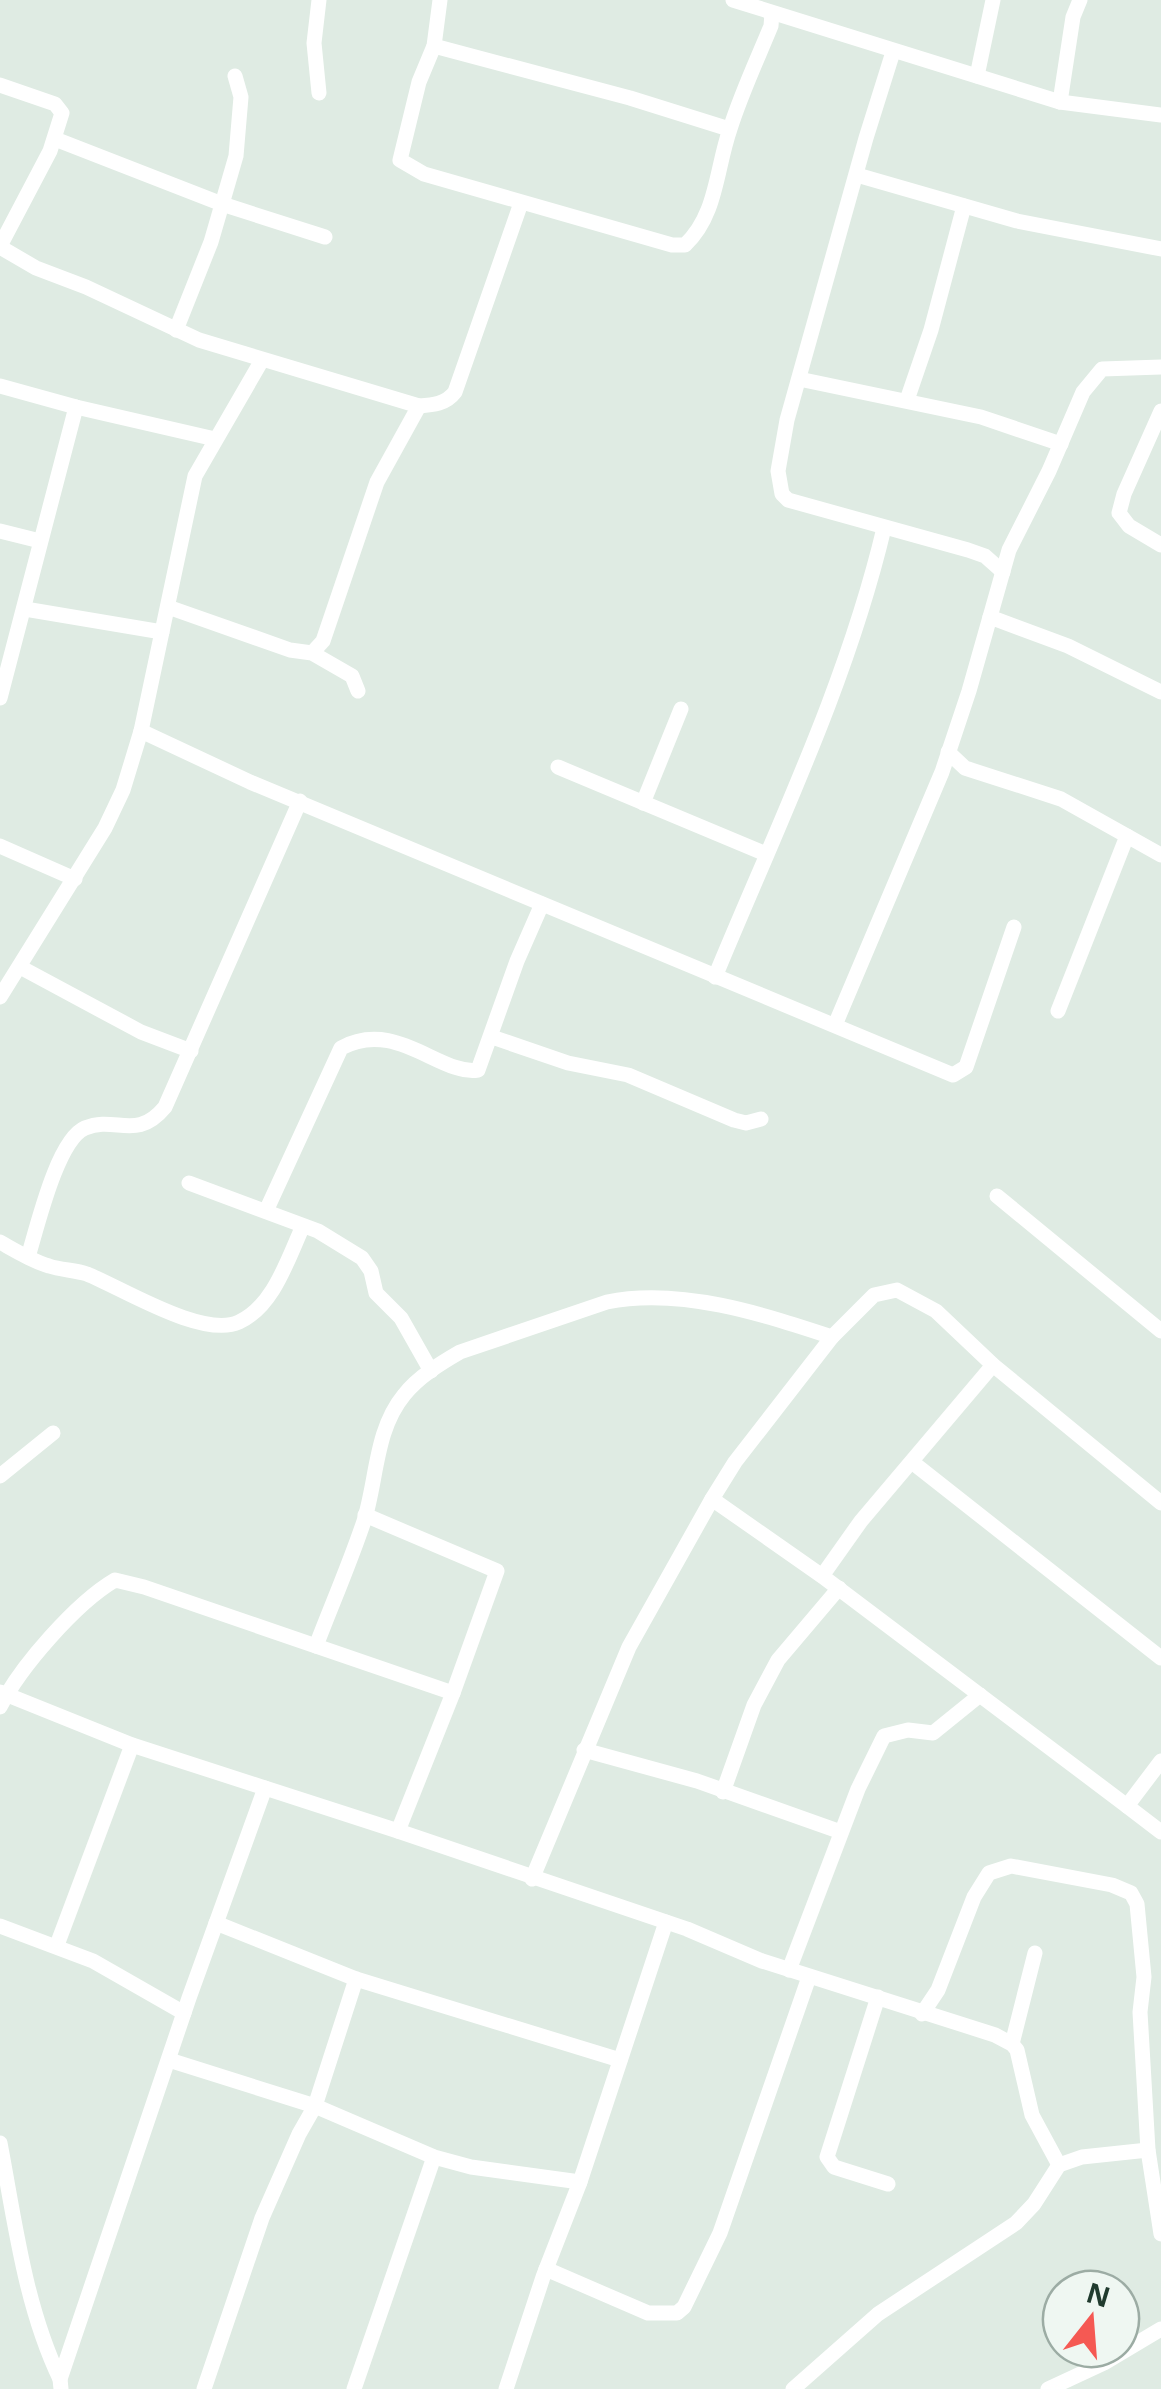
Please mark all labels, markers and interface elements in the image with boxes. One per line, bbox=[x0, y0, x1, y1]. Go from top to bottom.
north arrow bbox=[1041, 2269, 1141, 2369]
text: N bbox=[1082, 2273, 1115, 2316]

